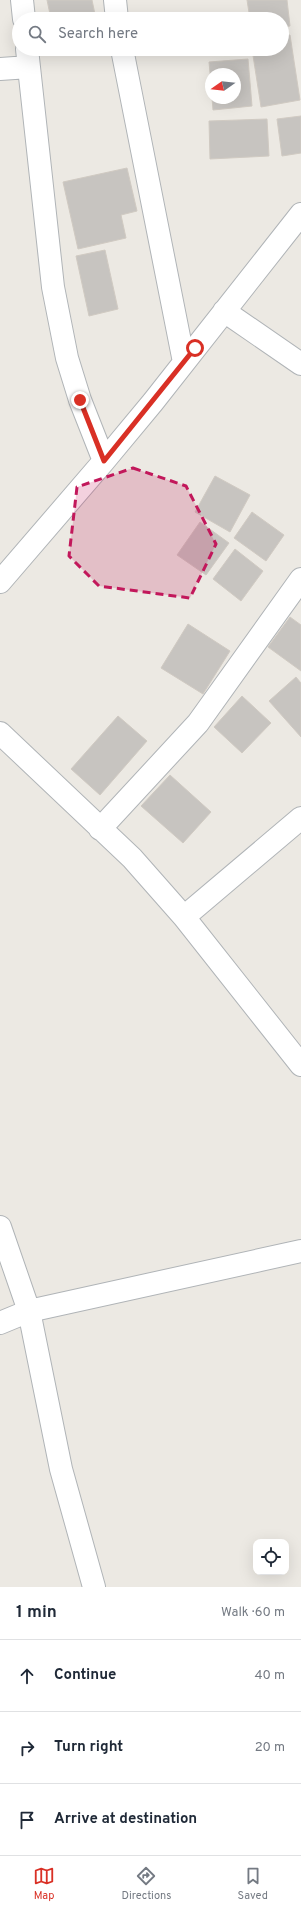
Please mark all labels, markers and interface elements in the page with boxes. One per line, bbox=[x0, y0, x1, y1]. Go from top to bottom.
search box bbox=[12, 12, 289, 56]
icon: search bbox=[26, 23, 48, 45]
text: Search here bbox=[58, 25, 138, 44]
north arrow bbox=[205, 68, 241, 104]
route start bbox=[186, 339, 204, 357]
route end bbox=[71, 391, 89, 409]
map controls bbox=[253, 1539, 289, 1575]
button: locate bbox=[253, 1539, 289, 1575]
text: 1 min bbox=[16, 1602, 57, 1624]
text: Walk · 60 m bbox=[221, 1605, 285, 1621]
icon: ahead bbox=[16, 1665, 38, 1687]
text: Continue bbox=[54, 1666, 116, 1685]
text: 40 m bbox=[255, 1668, 285, 1684]
icon: right bbox=[16, 1737, 38, 1759]
text: Turn right bbox=[54, 1738, 123, 1757]
text: 20 m bbox=[255, 1740, 285, 1756]
icon: arrive bbox=[16, 1809, 38, 1831]
text: Arrive at destination bbox=[54, 1810, 197, 1829]
tab: Map bbox=[33, 1865, 55, 1903]
tab: Directions bbox=[121, 1865, 171, 1903]
tab: Saved bbox=[238, 1865, 268, 1903]

